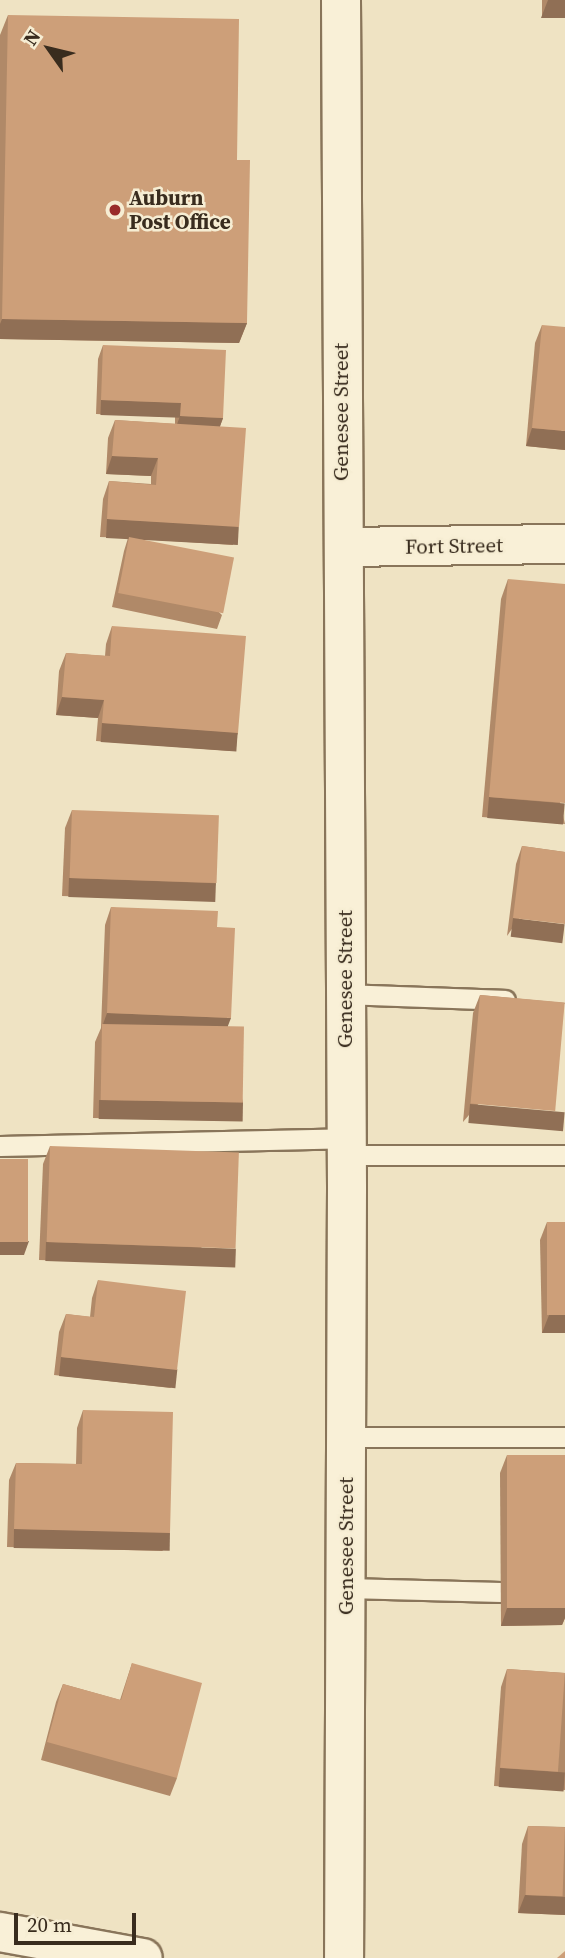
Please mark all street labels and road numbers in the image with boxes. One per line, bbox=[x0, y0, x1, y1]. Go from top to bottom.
street label: Genesee Street bbox=[328, 343, 354, 481]
street label: Fort Street bbox=[405, 533, 503, 559]
street label: Genesee Street bbox=[332, 910, 358, 1048]
street label: Genesee Street bbox=[333, 1477, 359, 1615]

